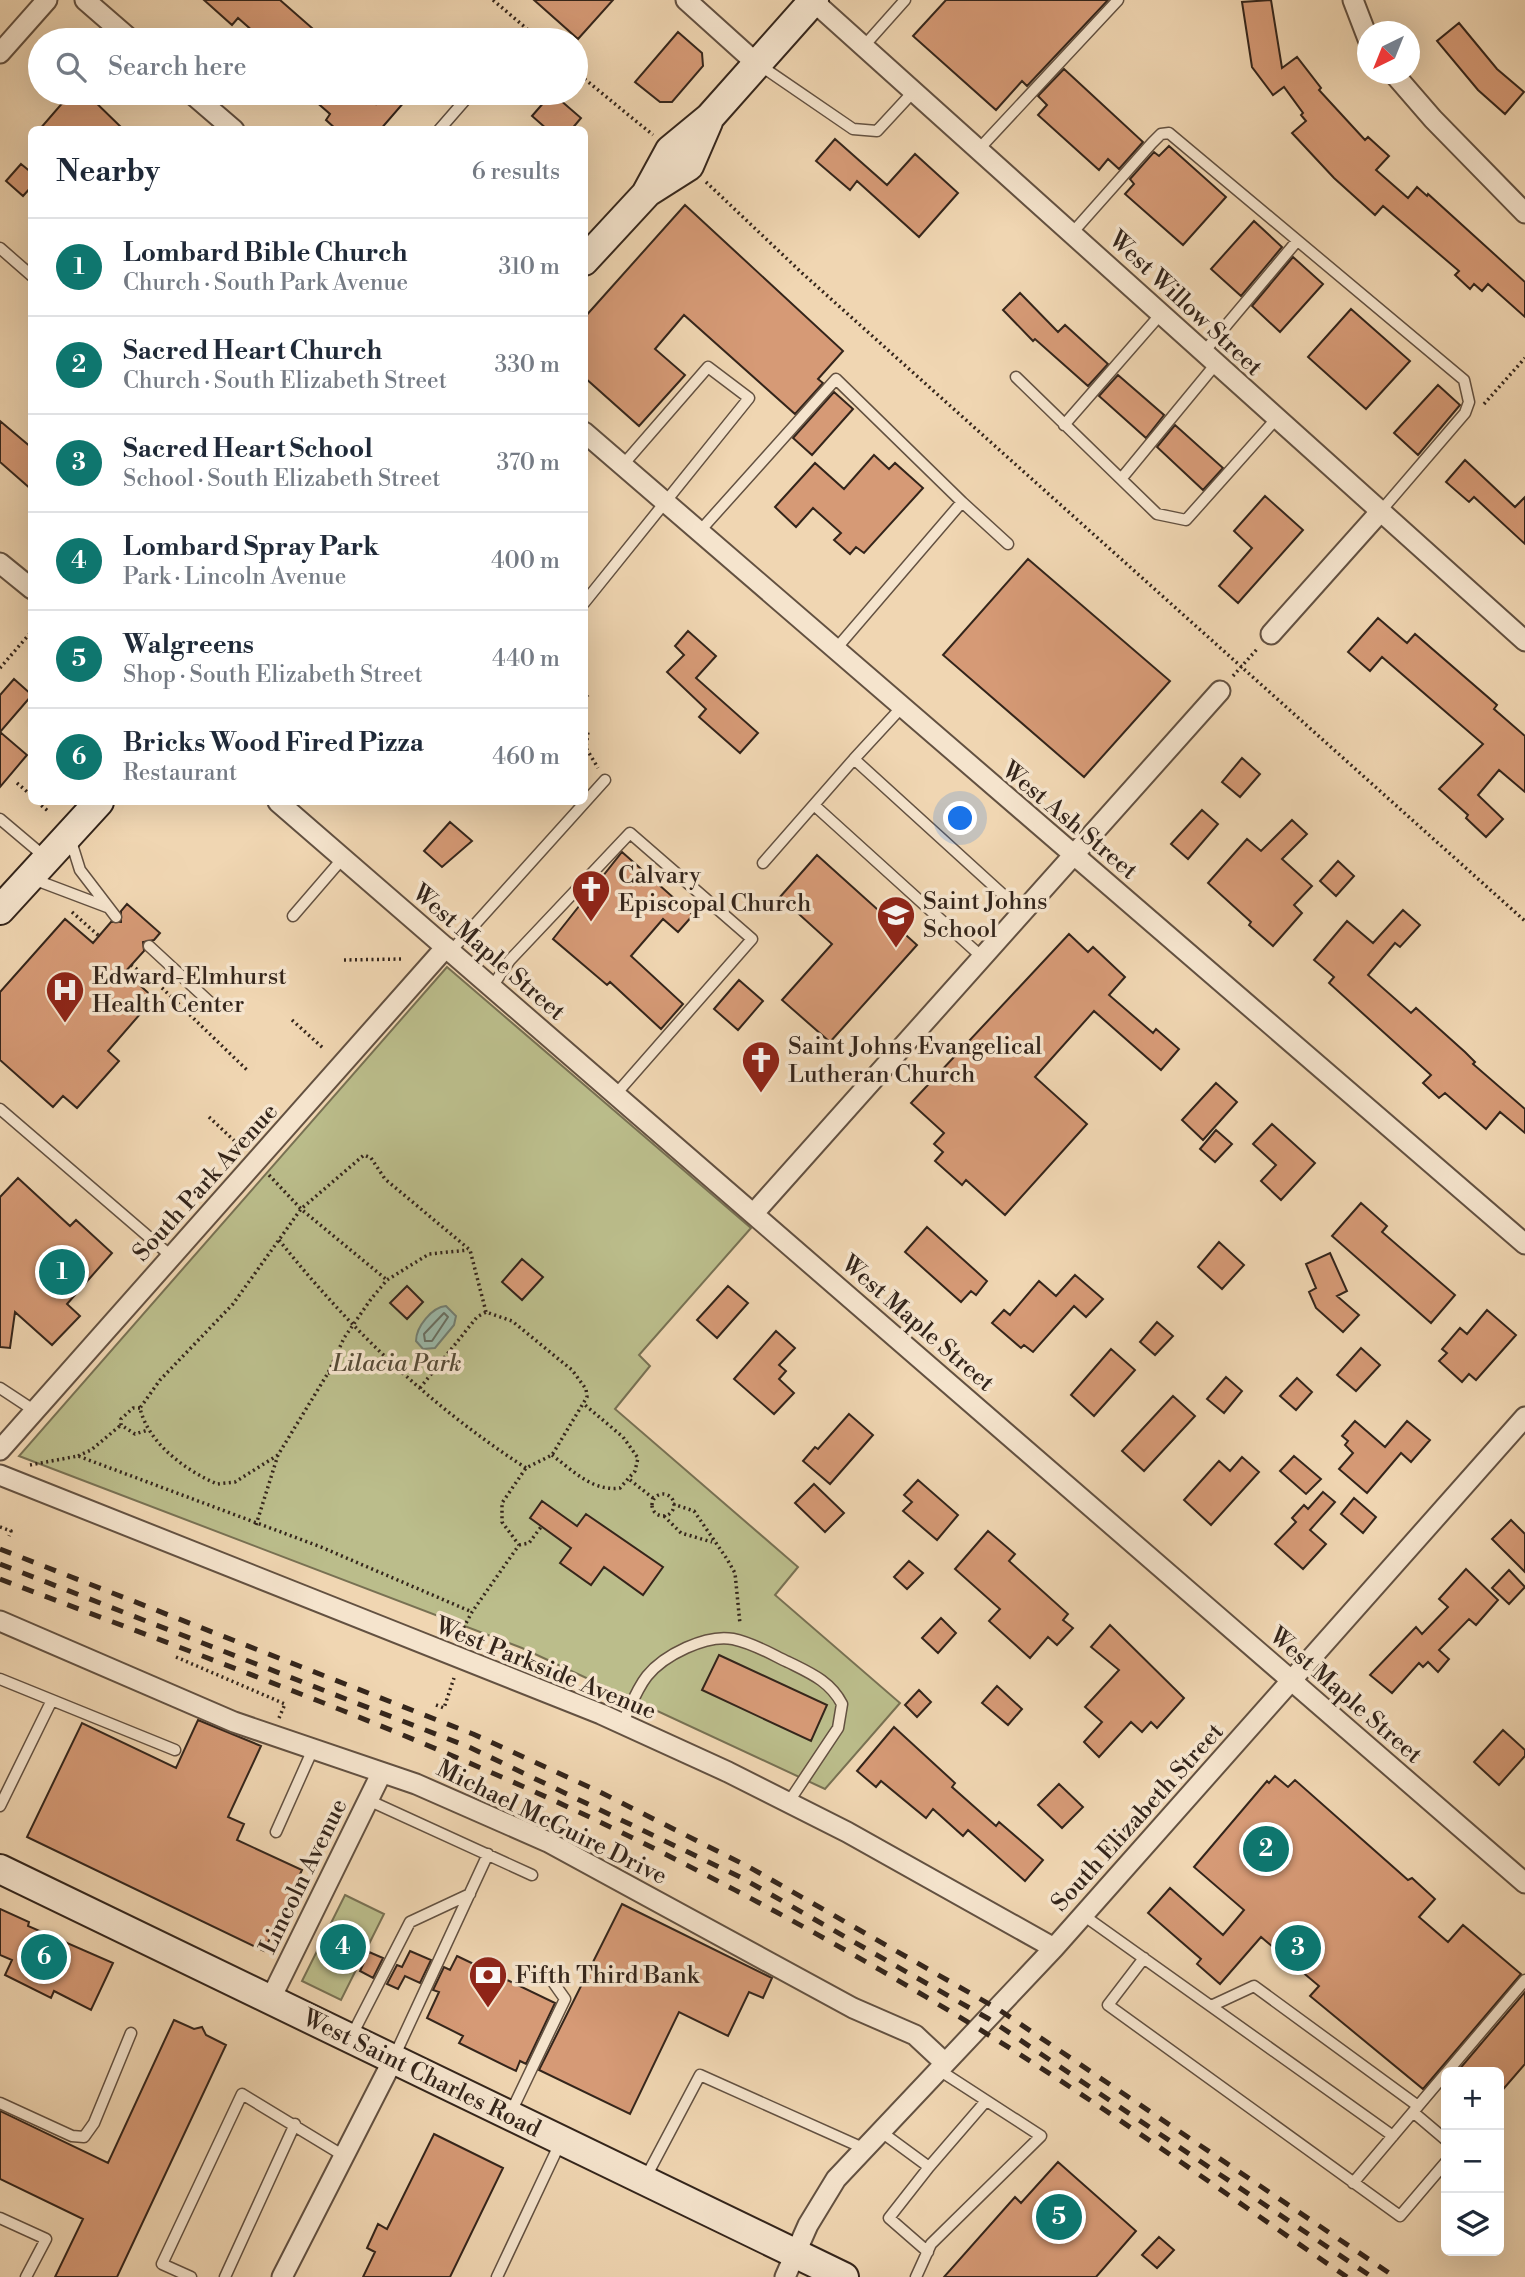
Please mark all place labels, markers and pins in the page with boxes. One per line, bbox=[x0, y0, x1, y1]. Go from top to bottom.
place label: Calvary Episcopal Church bbox=[618, 861, 811, 919]
church icon: Calvary Episcopal Church bbox=[570, 868, 612, 923]
place label: Saint Johns School bbox=[923, 887, 1047, 945]
school or university icon: Saint Johns School bbox=[875, 894, 917, 949]
place label: Edward-Elmhurst Health Center bbox=[92, 962, 287, 1020]
hospital icon: Edward-Elmhurst Health Center bbox=[44, 969, 86, 1024]
place label: Saint Johns Evangelical Lutheran Church bbox=[788, 1032, 1042, 1090]
church icon: Saint Johns Evangelical Lutheran Church bbox=[740, 1039, 782, 1094]
pin: 1 bbox=[39, 1246, 85, 1298]
pin: 2 bbox=[1243, 1823, 1289, 1875]
pin: 4 bbox=[320, 1921, 366, 1973]
pin: 3 bbox=[1275, 1922, 1321, 1974]
pin: 6 bbox=[21, 1931, 67, 1983]
bank icon: Fifth Third Bank bbox=[467, 1954, 509, 2009]
place label: Fifth Third Bank bbox=[515, 1961, 701, 1991]
pin: 5 bbox=[1036, 2191, 1082, 2243]

